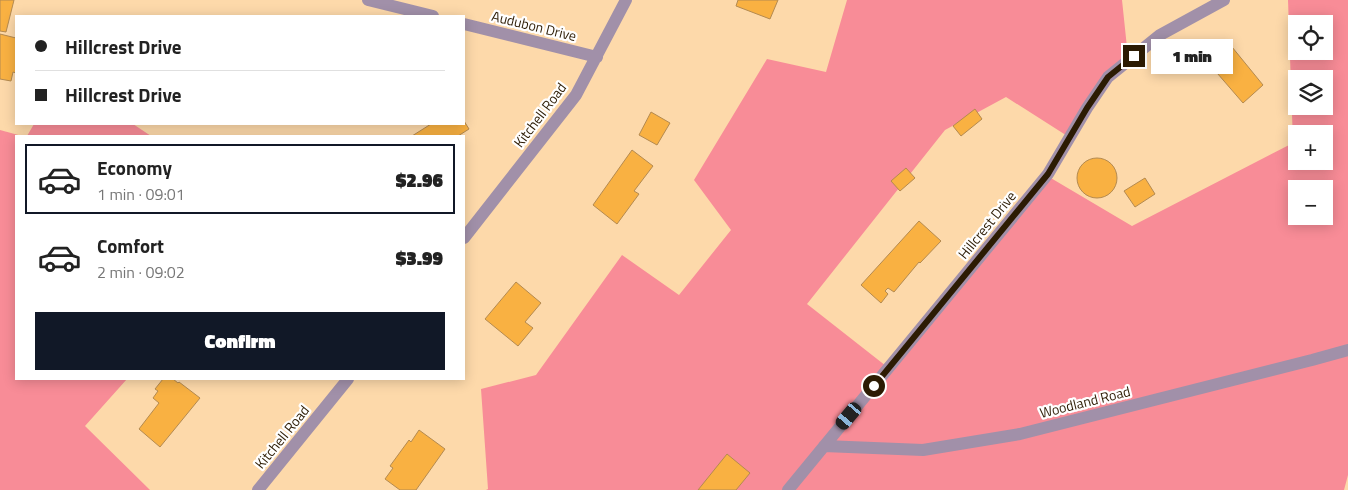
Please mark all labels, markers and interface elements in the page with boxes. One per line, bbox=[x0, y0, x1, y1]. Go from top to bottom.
street label: Audubon Drive bbox=[490, 5, 579, 46]
map controls bbox=[1288, 15, 1333, 225]
button: locate bbox=[1288, 15, 1333, 60]
text: Hillcrest Drive bbox=[65, 32, 181, 61]
callout: 1 min bbox=[1152, 38, 1234, 74]
text: 1 min bbox=[1172, 44, 1212, 68]
route end bbox=[1123, 45, 1145, 67]
button: layers bbox=[1288, 70, 1333, 115]
street label: Kitchell Road bbox=[508, 78, 571, 152]
text: Hillcrest Drive bbox=[65, 80, 181, 109]
button: + bbox=[1288, 125, 1333, 170]
text: Economy bbox=[97, 153, 172, 182]
icon: car bbox=[37, 157, 82, 202]
text: $2.96 bbox=[396, 165, 443, 194]
button: − bbox=[1288, 180, 1333, 225]
text: 1 min · 09:01 bbox=[97, 182, 185, 206]
street label: Hillcrest Drive bbox=[953, 186, 1021, 263]
text: Comfort bbox=[97, 231, 164, 260]
icon: car bbox=[37, 235, 82, 280]
text: $3.99 bbox=[396, 243, 443, 272]
text: 2 min · 09:02 bbox=[97, 260, 185, 284]
button: Confirm bbox=[35, 312, 445, 370]
route start bbox=[863, 375, 885, 397]
street label: Woodland Road bbox=[1037, 380, 1132, 423]
street label: Kitchell Road bbox=[249, 400, 314, 473]
car bbox=[833, 400, 864, 432]

